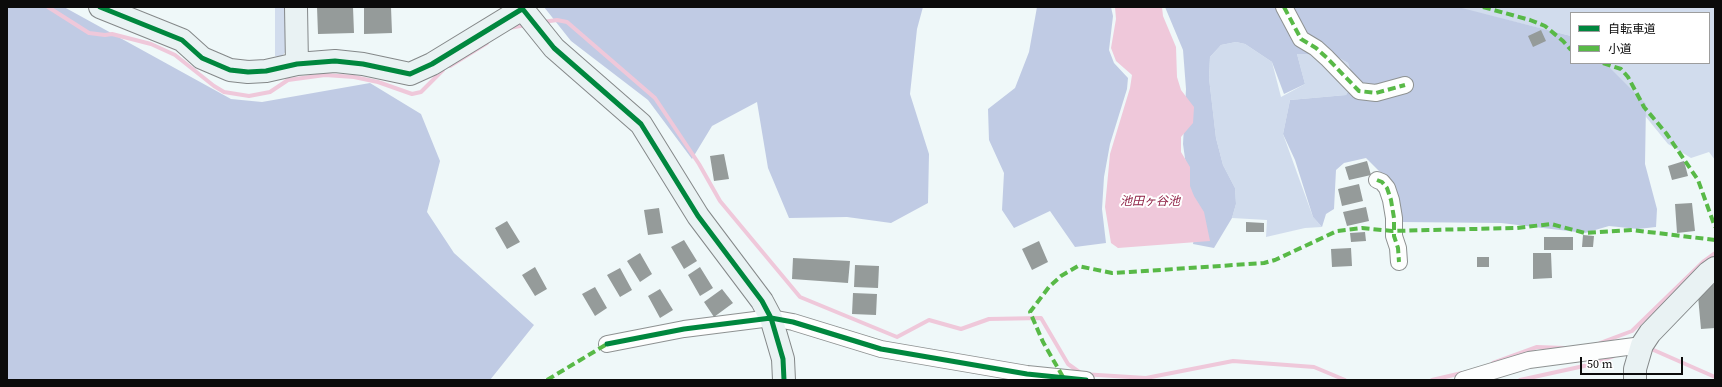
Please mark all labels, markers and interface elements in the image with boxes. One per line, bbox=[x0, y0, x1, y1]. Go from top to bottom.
legend bbox=[1570, 12, 1710, 64]
text: 自転車道 bbox=[1608, 21, 1656, 37]
text: 小道 bbox=[1608, 41, 1632, 57]
water label: 池田ヶ谷池 bbox=[1120, 195, 1180, 209]
scale bar bbox=[1582, 349, 1685, 375]
text: 50 m bbox=[1587, 356, 1613, 372]

